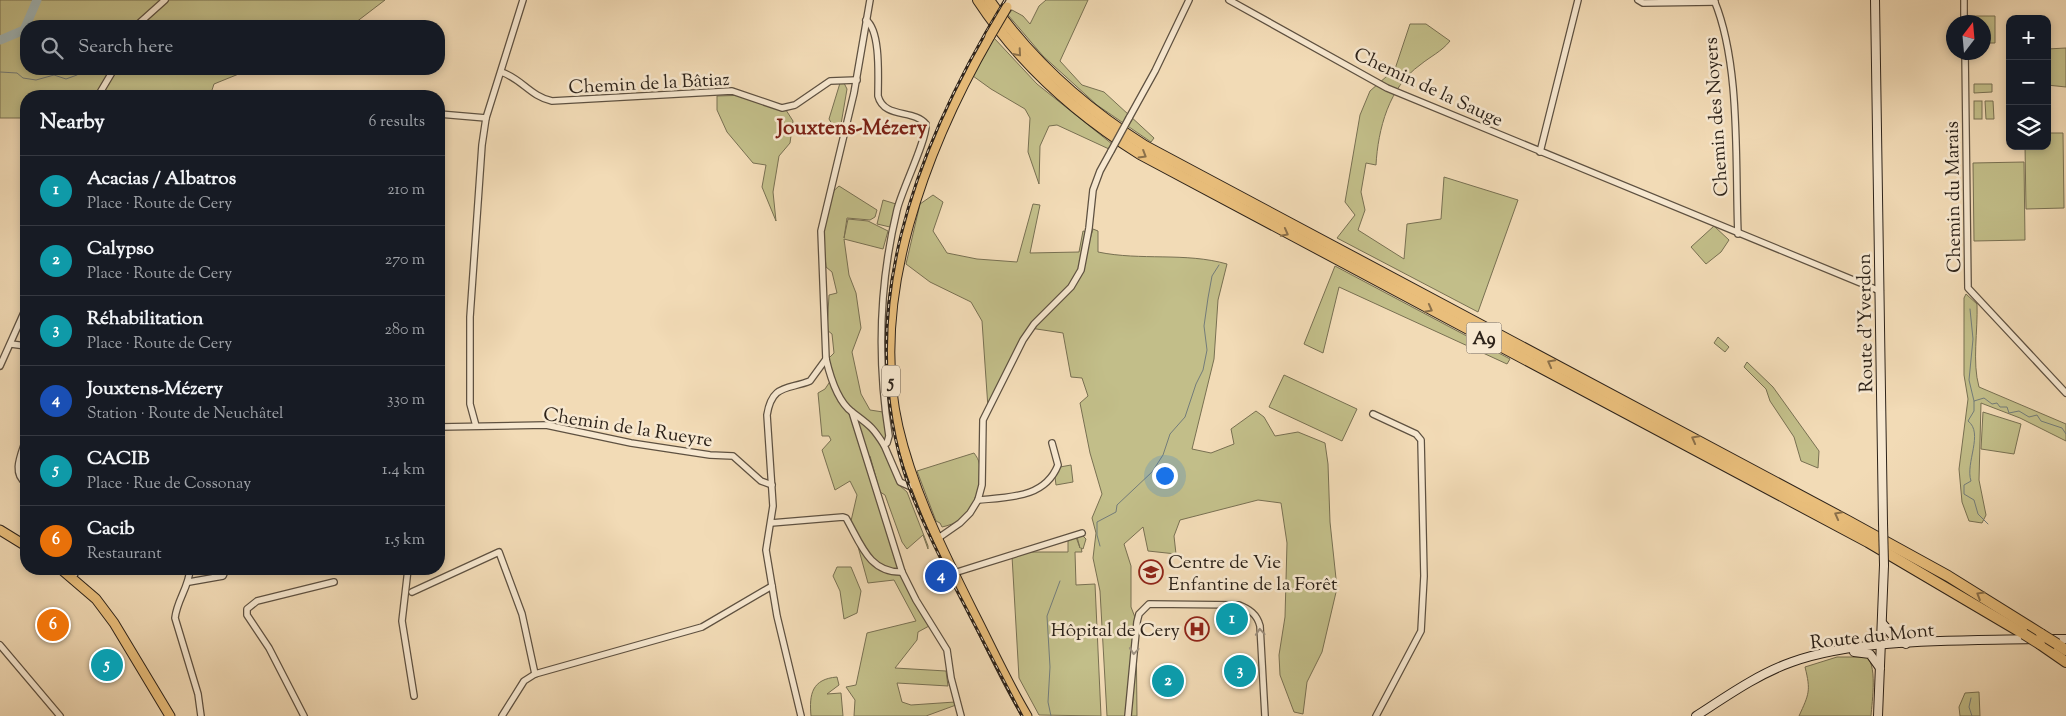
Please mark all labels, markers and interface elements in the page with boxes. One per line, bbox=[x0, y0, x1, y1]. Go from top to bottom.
north arrow bbox=[1946, 15, 1991, 60]
map controls bbox=[2006, 15, 2051, 150]
button: + bbox=[2006, 15, 2051, 60]
search box bbox=[20, 20, 445, 75]
icon: search bbox=[38, 34, 66, 62]
text: Search here bbox=[78, 34, 173, 61]
street label: Chemin des Noyers bbox=[1698, 36, 1737, 197]
street label: Chemin de la Sauge bbox=[1349, 42, 1507, 135]
one-way arrow bbox=[1012, 47, 1020, 56]
button: − bbox=[2006, 60, 2051, 105]
street label: Chemin de la Bâtiaz bbox=[568, 67, 730, 102]
button: layers bbox=[2006, 105, 2051, 150]
text: Nearby bbox=[40, 108, 105, 138]
text: 6 results bbox=[369, 111, 425, 134]
district label: Jouxtens-Mézery bbox=[775, 114, 928, 144]
street label: Chemin du Marais bbox=[1940, 121, 1969, 273]
one-way arrow bbox=[1137, 149, 1146, 159]
text: Acacias / Albatros bbox=[87, 166, 236, 193]
text: 1 bbox=[53, 179, 59, 202]
text: 210 m bbox=[387, 179, 425, 202]
text: Place · Route de Cery bbox=[87, 193, 232, 216]
one-way arrow bbox=[1280, 227, 1289, 237]
text: Calypso bbox=[87, 236, 154, 263]
text: 2 bbox=[52, 249, 60, 272]
text: 270 m bbox=[385, 249, 425, 272]
street label: Route d'Yverdon bbox=[1852, 253, 1881, 393]
text: Place · Route de Cery bbox=[87, 263, 232, 286]
one-way arrow bbox=[1424, 303, 1433, 313]
text: Réhabilitation bbox=[87, 306, 203, 333]
text: 3 bbox=[53, 319, 59, 342]
text: 280 m bbox=[384, 319, 425, 342]
road number: A9 bbox=[1466, 322, 1502, 353]
text: Place · Route de Cery bbox=[87, 333, 232, 356]
one-way arrow bbox=[1548, 359, 1557, 369]
road number: 5 bbox=[882, 366, 900, 396]
text: Jouxtens-Mézery bbox=[87, 376, 223, 403]
text: 4 bbox=[52, 389, 60, 412]
text: 330 m bbox=[387, 389, 425, 412]
street label: Chemin de la Rueyre bbox=[541, 402, 714, 455]
text: Station · Route de Neuchâtel bbox=[87, 403, 284, 426]
one-way arrow bbox=[1691, 435, 1700, 445]
text: CACIB bbox=[87, 446, 150, 473]
text: 5 bbox=[53, 459, 59, 482]
text: 1.4 km bbox=[382, 459, 425, 482]
your location bbox=[1152, 463, 1178, 489]
text: Place · Rue de Cossonay bbox=[87, 473, 251, 496]
one-way arrow bbox=[1835, 512, 1844, 522]
text: Cacib bbox=[87, 516, 135, 543]
text: 6 bbox=[52, 529, 60, 552]
text: 1.5 km bbox=[385, 529, 425, 552]
text: Restaurant bbox=[87, 543, 162, 566]
place label: Centre de Vie Enfantine de la Forêt bbox=[1168, 550, 1338, 599]
pin: 4 bbox=[925, 557, 957, 595]
school or university icon: Centre de Vie Enfantine de la Forêt bbox=[1138, 559, 1164, 585]
one-way arrow bbox=[1976, 592, 1985, 602]
pin: 1 bbox=[1216, 600, 1248, 638]
pin: 6 bbox=[37, 606, 69, 644]
hospital icon: Hôpital de Cery bbox=[1184, 616, 1210, 642]
place label: Hôpital de Cery bbox=[1051, 618, 1181, 645]
street label: Route du Mont bbox=[1809, 618, 1936, 657]
one-way arrow bbox=[1255, 628, 1266, 636]
pin: 5 bbox=[91, 646, 123, 684]
one-way arrow bbox=[1129, 647, 1140, 655]
pin: 3 bbox=[1224, 652, 1256, 690]
pin: 2 bbox=[1152, 662, 1184, 700]

